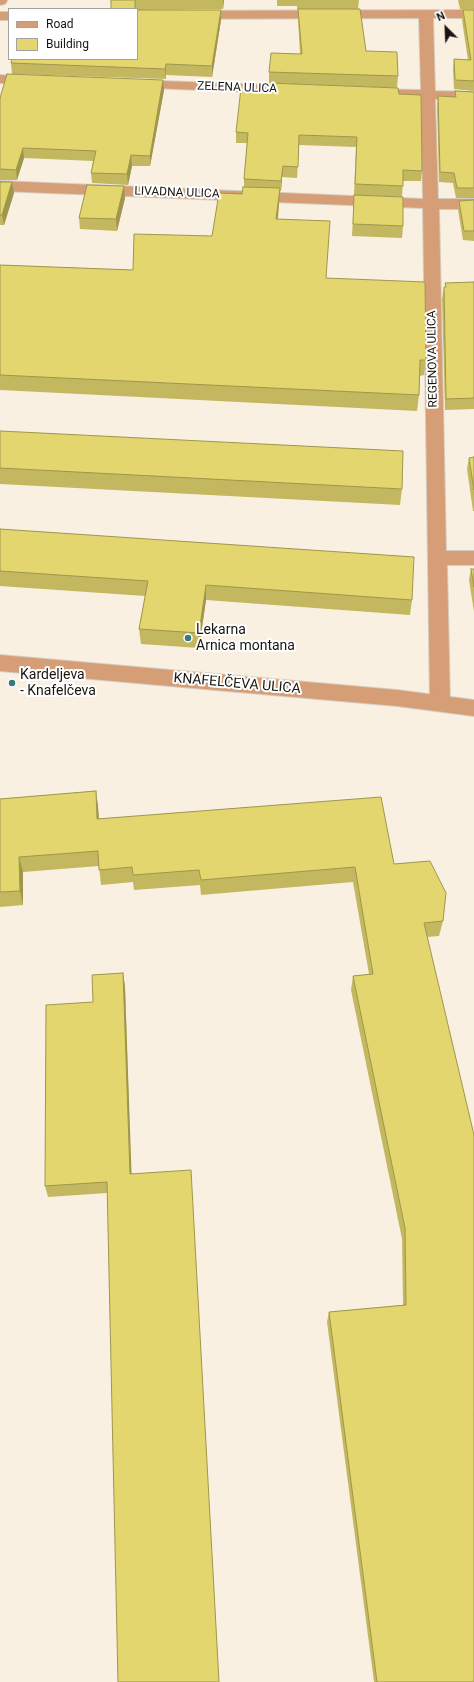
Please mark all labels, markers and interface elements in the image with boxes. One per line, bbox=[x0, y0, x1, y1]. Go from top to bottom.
legend bbox=[8, 8, 138, 60]
north arrow bbox=[426, 8, 466, 48]
text: N bbox=[435, 9, 447, 24]
text: Road bbox=[46, 17, 74, 31]
text: Building bbox=[46, 37, 89, 51]
street label: ZELENA ULICA bbox=[197, 79, 277, 97]
street label: LIVADNA ULICA bbox=[134, 184, 220, 202]
street label: REGENOVA ULICA bbox=[425, 310, 441, 408]
place label: Lekarna Arnica montana bbox=[196, 622, 295, 654]
marker: Lekarna Arnica montana bbox=[183, 633, 193, 643]
place label: Kardeljeva - Knafelčeva bbox=[20, 667, 96, 700]
street label: KNAFELČEVA ULICA bbox=[173, 670, 301, 698]
marker: Kardeljeva - Knafelčeva bbox=[7, 678, 17, 688]

